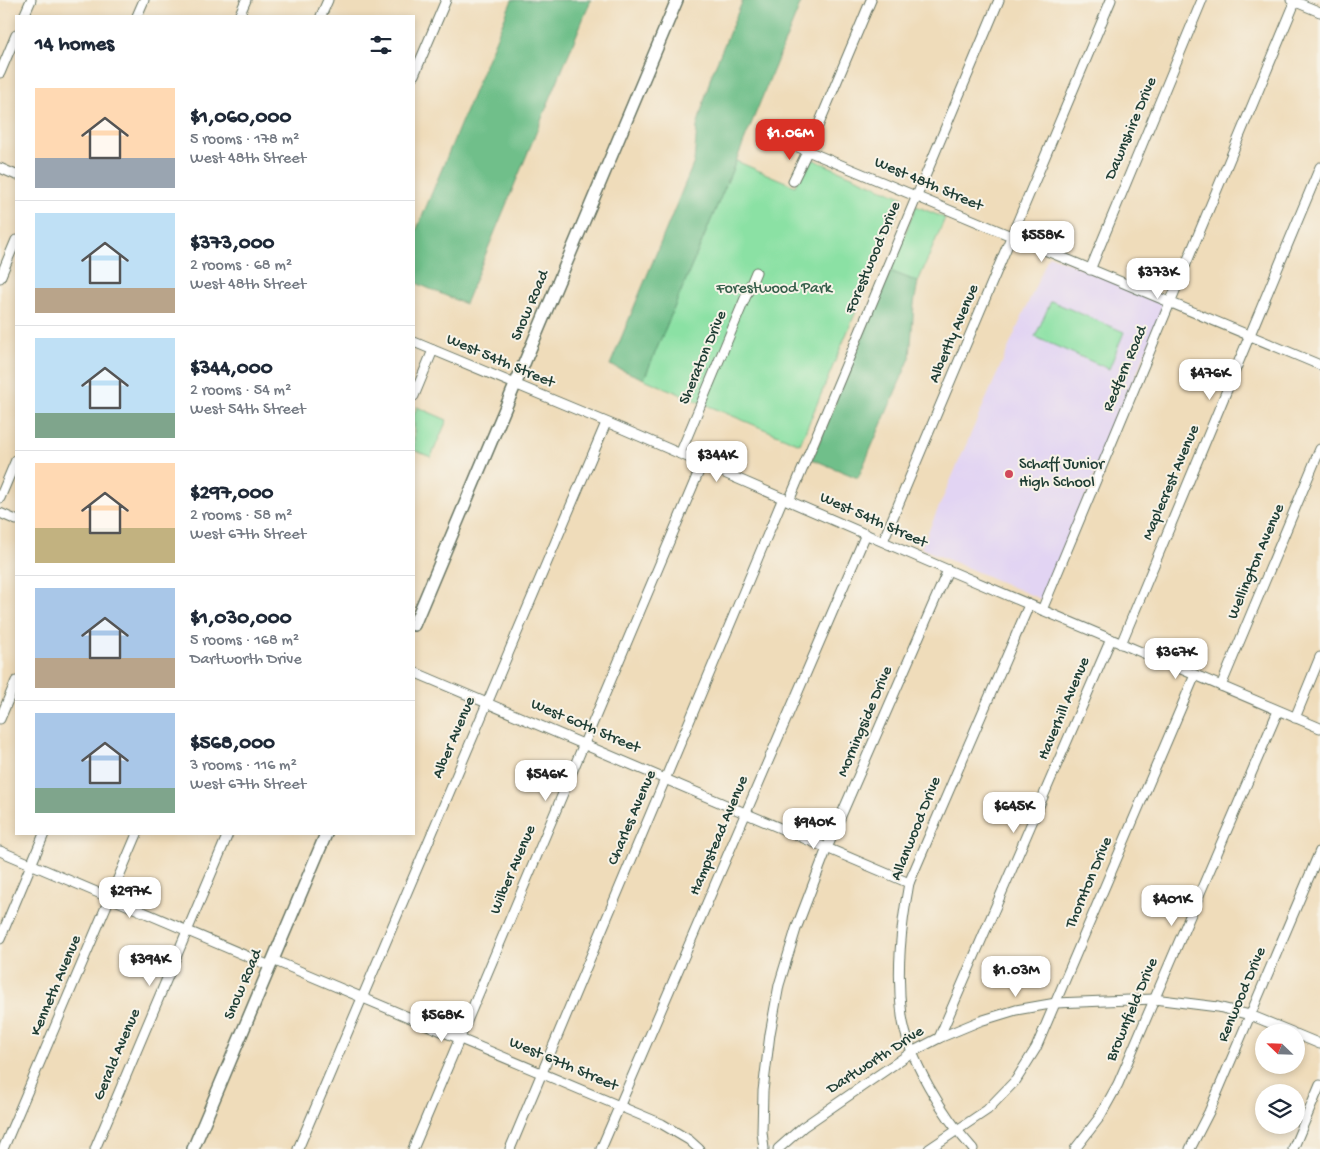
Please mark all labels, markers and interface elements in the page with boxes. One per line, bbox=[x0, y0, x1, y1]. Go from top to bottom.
icon: filters bbox=[367, 31, 395, 59]
text: 14 homes bbox=[35, 33, 114, 58]
street label: Dawnshire Drive bbox=[1101, 74, 1162, 184]
text: $1,060,000 bbox=[190, 106, 291, 131]
icon: home bbox=[75, 108, 135, 168]
pin: $1.06M bbox=[749, 119, 831, 161]
text: $1.06M bbox=[767, 125, 813, 144]
text: 5 rooms · 178 m² bbox=[190, 131, 299, 150]
text: West 48th Street bbox=[190, 150, 306, 169]
street label: West 48th Street bbox=[871, 154, 986, 217]
street label: Forestwood Drive bbox=[841, 198, 906, 318]
pin: $558K bbox=[1007, 220, 1077, 263]
text: $558K bbox=[1021, 227, 1063, 246]
text: $373,000 bbox=[190, 232, 275, 257]
icon: home bbox=[75, 233, 135, 293]
text: 2 rooms · 68 m² bbox=[190, 257, 292, 276]
pin: $373K bbox=[1123, 258, 1193, 300]
text: $373K bbox=[1138, 264, 1178, 283]
street label: Snow Road bbox=[508, 267, 555, 344]
text: West 48th Street bbox=[190, 276, 306, 295]
park label: Forestwood Park bbox=[715, 280, 834, 299]
street label: Albertly Avenue bbox=[926, 281, 985, 386]
street label: Sheraton Drive bbox=[676, 308, 733, 408]
street label: Redfern Road bbox=[1099, 322, 1153, 415]
street label: West 54th Street bbox=[443, 331, 558, 394]
text: $344,000 bbox=[190, 357, 273, 382]
icon: home bbox=[75, 358, 135, 418]
pin: $476K bbox=[1175, 358, 1245, 401]
text: $476K bbox=[1190, 365, 1230, 384]
text: 2 rooms · 54 m² bbox=[190, 382, 291, 401]
text: West 54th Street bbox=[190, 401, 306, 420]
street label: Maplecrest Avenue bbox=[1139, 422, 1205, 543]
pin: $344K bbox=[682, 440, 752, 483]
text: $344K bbox=[697, 447, 737, 466]
place label: Schaff Junior High School bbox=[1019, 456, 1105, 493]
marker: Schaff Junior High School bbox=[1003, 468, 1015, 480]
text: $297,000 bbox=[190, 482, 274, 507]
icon: home bbox=[75, 483, 135, 543]
street label: West 54th Street bbox=[816, 489, 931, 554]
street label: Wellington Avenue bbox=[1224, 501, 1290, 623]
text: 2 rooms · 58 m² bbox=[190, 507, 292, 526]
text: West 67th Street bbox=[190, 526, 306, 545]
text: $1,030,000 bbox=[190, 607, 292, 632]
icon: home bbox=[75, 608, 135, 668]
text: 5 rooms · 168 m² bbox=[190, 632, 299, 651]
pin: $367K bbox=[1141, 638, 1211, 680]
text: $367K bbox=[1156, 644, 1196, 663]
text: Dartworth Drive bbox=[190, 651, 302, 670]
street label: Haverhill Avenue bbox=[1035, 654, 1096, 763]
street label: Morningside Drive bbox=[834, 663, 898, 780]
street label: Alber Avenue bbox=[429, 693, 481, 782]
street label: West 60th Street bbox=[528, 695, 644, 759]
text: $568,000 bbox=[190, 732, 275, 757]
icon: home bbox=[75, 733, 135, 793]
text: 3 rooms · 116 m² bbox=[190, 757, 297, 776]
pin: $546K bbox=[511, 760, 581, 802]
text: $546K bbox=[526, 766, 566, 785]
street label: Charles Avenue bbox=[604, 767, 662, 868]
street label: Hampstead Avenue bbox=[686, 773, 754, 899]
street label: Allanwood Drive bbox=[888, 774, 947, 884]
text: West 67th Street bbox=[190, 776, 306, 795]
pin: $645K bbox=[979, 792, 1049, 834]
text: $645K bbox=[994, 798, 1034, 817]
pin: $940K bbox=[779, 808, 849, 850]
text: $940K bbox=[794, 814, 834, 833]
street label: Wilber Avenue bbox=[487, 822, 542, 917]
street label: Thornton Drive bbox=[1062, 834, 1118, 932]
pin: $297K bbox=[95, 876, 165, 919]
text: $297K bbox=[110, 883, 150, 902]
pin: $401K bbox=[1137, 884, 1207, 927]
text: $401K bbox=[1152, 891, 1192, 910]
street label: Kenneth Avenue bbox=[27, 932, 87, 1039]
pin: $394K bbox=[115, 944, 185, 987]
street label: Renwood Drive bbox=[1214, 944, 1272, 1045]
street label: Snow Road bbox=[221, 946, 268, 1023]
text: $394K bbox=[130, 951, 170, 970]
street label: Brownfield Drive bbox=[1102, 955, 1164, 1065]
pin: $1.03M bbox=[975, 956, 1057, 998]
text: $1.03M bbox=[992, 962, 1040, 981]
pin: $568K bbox=[407, 1000, 477, 1043]
street label: Gerald Avenue bbox=[90, 1006, 146, 1104]
text: $568K bbox=[421, 1007, 463, 1026]
street label: Dartworth Drive bbox=[823, 1022, 929, 1100]
north arrow bbox=[1255, 1024, 1305, 1074]
map controls bbox=[1255, 1024, 1305, 1134]
street label: West 67th Street bbox=[506, 1034, 621, 1097]
button: layers bbox=[1255, 1084, 1305, 1134]

